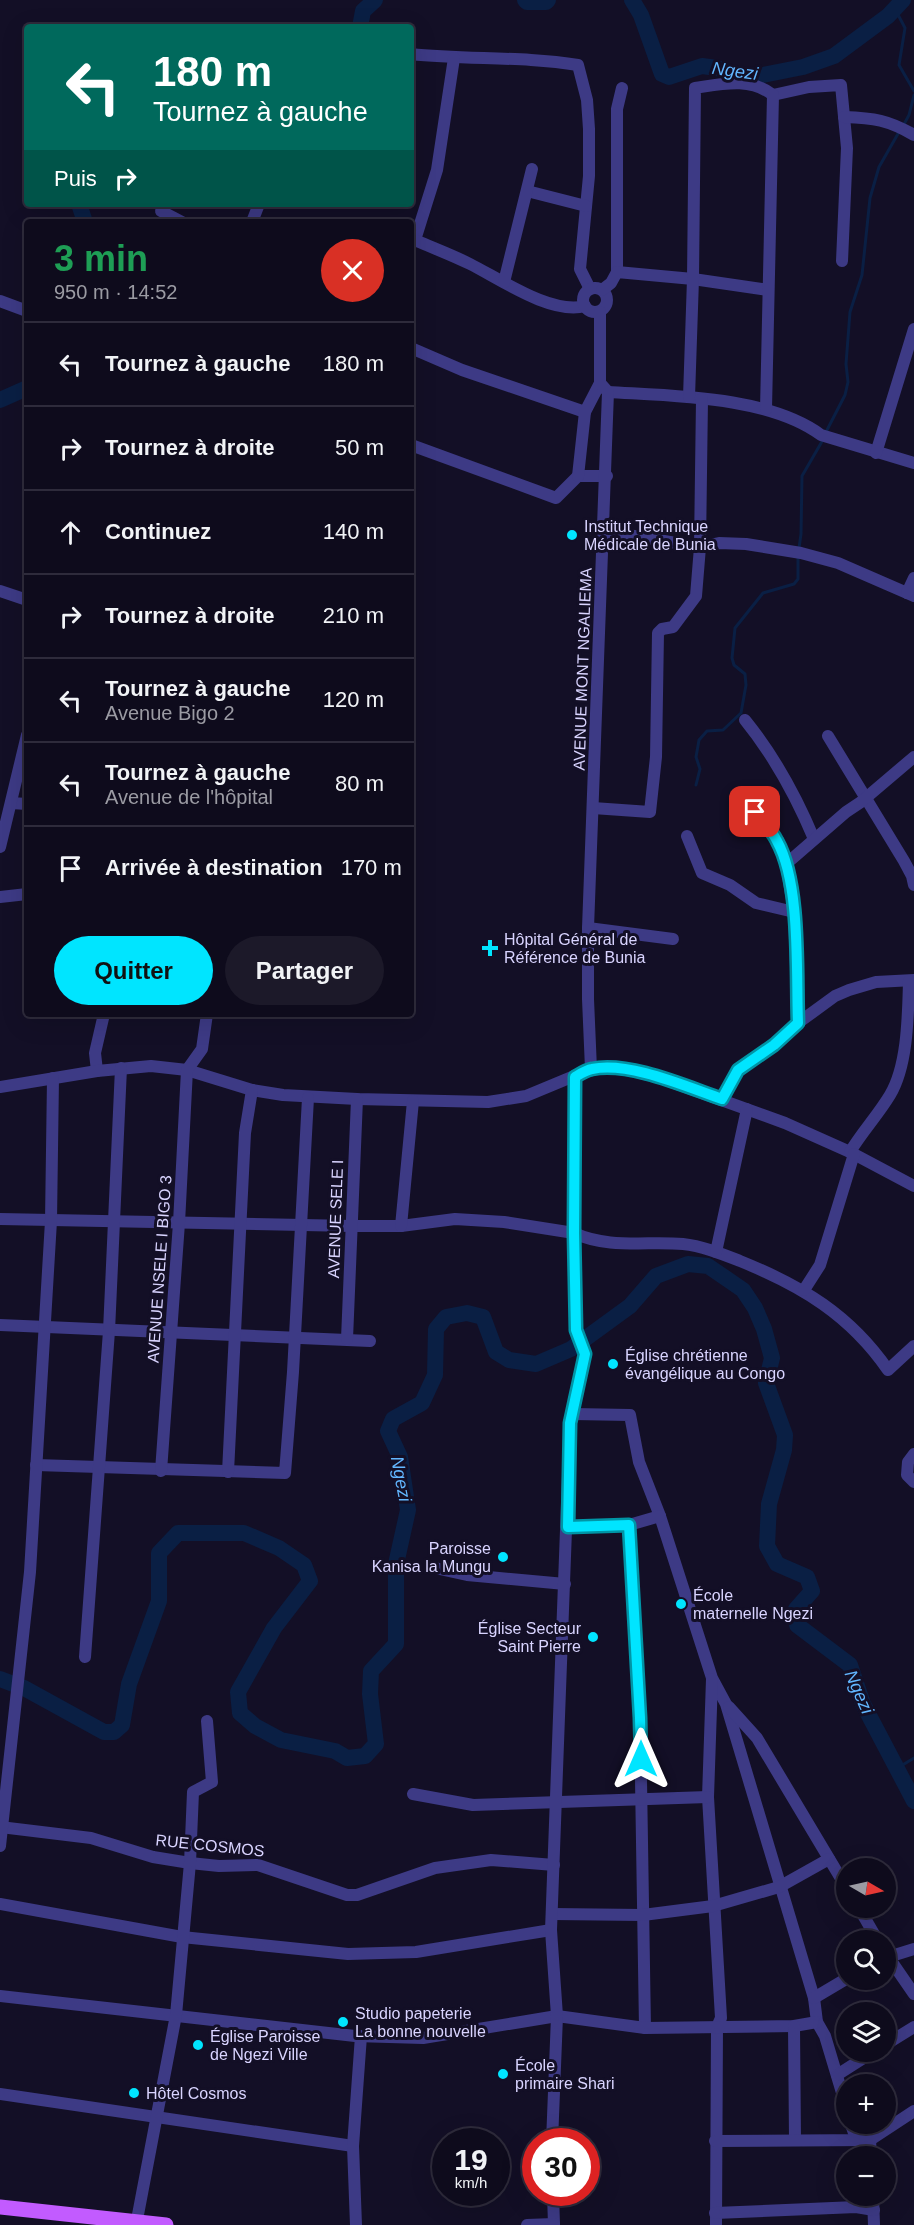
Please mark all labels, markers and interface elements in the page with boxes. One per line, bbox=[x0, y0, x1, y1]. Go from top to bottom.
icon: left bbox=[54, 48, 132, 126]
text: 180 m bbox=[153, 48, 272, 95]
water label: Ngezi bbox=[711, 58, 760, 84]
text: Tournez à gauche bbox=[153, 97, 368, 127]
icon: right bbox=[109, 162, 142, 195]
text: Puis bbox=[54, 166, 97, 191]
text: 3 min bbox=[54, 238, 148, 279]
button: close bbox=[321, 239, 384, 302]
text: 950 m · 14:52 bbox=[54, 281, 177, 303]
icon: left bbox=[54, 348, 87, 381]
text: Tournez à gauche bbox=[105, 351, 290, 376]
text: 180 m bbox=[323, 351, 384, 376]
icon: right bbox=[54, 432, 87, 465]
text: Tournez à droite bbox=[105, 435, 275, 460]
text: 50 m bbox=[335, 435, 384, 460]
icon: ahead bbox=[54, 516, 87, 549]
place label: Institut Technique Médicale de Bunia bbox=[584, 518, 716, 553]
text: Continuez bbox=[105, 519, 211, 544]
text: 140 m bbox=[323, 519, 384, 544]
marker: Institut Technique Médicale de Bunia bbox=[565, 528, 579, 542]
street label: AVENUE MONT NGALIEMA bbox=[570, 567, 595, 771]
icon: right bbox=[54, 600, 87, 633]
text: Tournez à droite bbox=[105, 603, 275, 628]
text: 210 m bbox=[323, 603, 384, 628]
text: Tournez à gauche bbox=[105, 676, 290, 701]
icon: left bbox=[54, 684, 87, 717]
text: 120 m bbox=[323, 687, 384, 712]
text: Avenue Bigo 2 bbox=[105, 702, 235, 724]
text: Tournez à gauche bbox=[105, 760, 290, 785]
icon: left bbox=[54, 768, 87, 801]
text: 80 m bbox=[335, 771, 384, 796]
text: Avenue de l'hôpital bbox=[105, 786, 273, 808]
pin bbox=[729, 786, 780, 837]
icon: arrive bbox=[738, 795, 771, 828]
icon: arrive bbox=[54, 852, 87, 885]
text: Arrivée à destination bbox=[105, 855, 323, 880]
text: 170 m bbox=[341, 855, 402, 880]
place label: Hôpital Général de Référence de Bunia bbox=[504, 931, 646, 966]
button: Quitter bbox=[54, 936, 213, 1005]
button: Partager bbox=[225, 936, 384, 1005]
marker: Hôpital Général de Référence de Bunia bbox=[481, 939, 499, 957]
street label: AVENUE SELE I bbox=[325, 1159, 346, 1279]
street label: AVENUE NSELE I BIGO 3 bbox=[144, 1174, 175, 1364]
place label: Église chrétienne évangélique au Congo bbox=[625, 1346, 785, 1382]
marker: Église chrétienne évangélique au Congo bbox=[606, 1357, 620, 1371]
water label: Ngezi bbox=[387, 1454, 415, 1504]
place label: Paroisse Kanisa la Mungu bbox=[372, 1540, 491, 1575]
marker: Paroisse Kanisa la Mungu bbox=[496, 1550, 510, 1564]
place label: École maternelle Ngezi bbox=[693, 1586, 813, 1622]
marker: École maternelle Ngezi bbox=[674, 1597, 688, 1611]
place label: Église Secteur Saint Pierre bbox=[478, 1619, 582, 1655]
marker: Église Secteur Saint Pierre bbox=[586, 1630, 600, 1644]
water label: Ngezi bbox=[841, 1667, 878, 1718]
position arrow bbox=[609, 1727, 673, 1791]
street label: RUE COSMOS bbox=[155, 1831, 265, 1860]
north arrow bbox=[836, 1858, 896, 1918]
map controls bbox=[836, 1858, 896, 2206]
button: search bbox=[836, 1930, 896, 1990]
button: layers bbox=[836, 2002, 896, 2062]
place label: Studio papeterie La bonne nouvelle bbox=[355, 2005, 486, 2040]
marker: Studio papeterie La bonne nouvelle bbox=[336, 2015, 350, 2029]
place label: Église Paroisse de Ngezi Ville bbox=[210, 2027, 320, 2063]
marker: Église Paroisse de Ngezi Ville bbox=[191, 2038, 205, 2052]
place label: École primaire Shari bbox=[515, 2056, 615, 2092]
marker: École primaire Shari bbox=[496, 2067, 510, 2081]
button: + bbox=[836, 2074, 896, 2134]
place label: Hôtel Cosmos bbox=[146, 2085, 246, 2102]
marker: Hôtel Cosmos bbox=[127, 2086, 141, 2100]
speed limit sign: 30 bbox=[522, 2128, 600, 2206]
text: 19 bbox=[454, 2143, 488, 2176]
button: − bbox=[836, 2146, 896, 2206]
text: km/h bbox=[455, 2174, 487, 2191]

